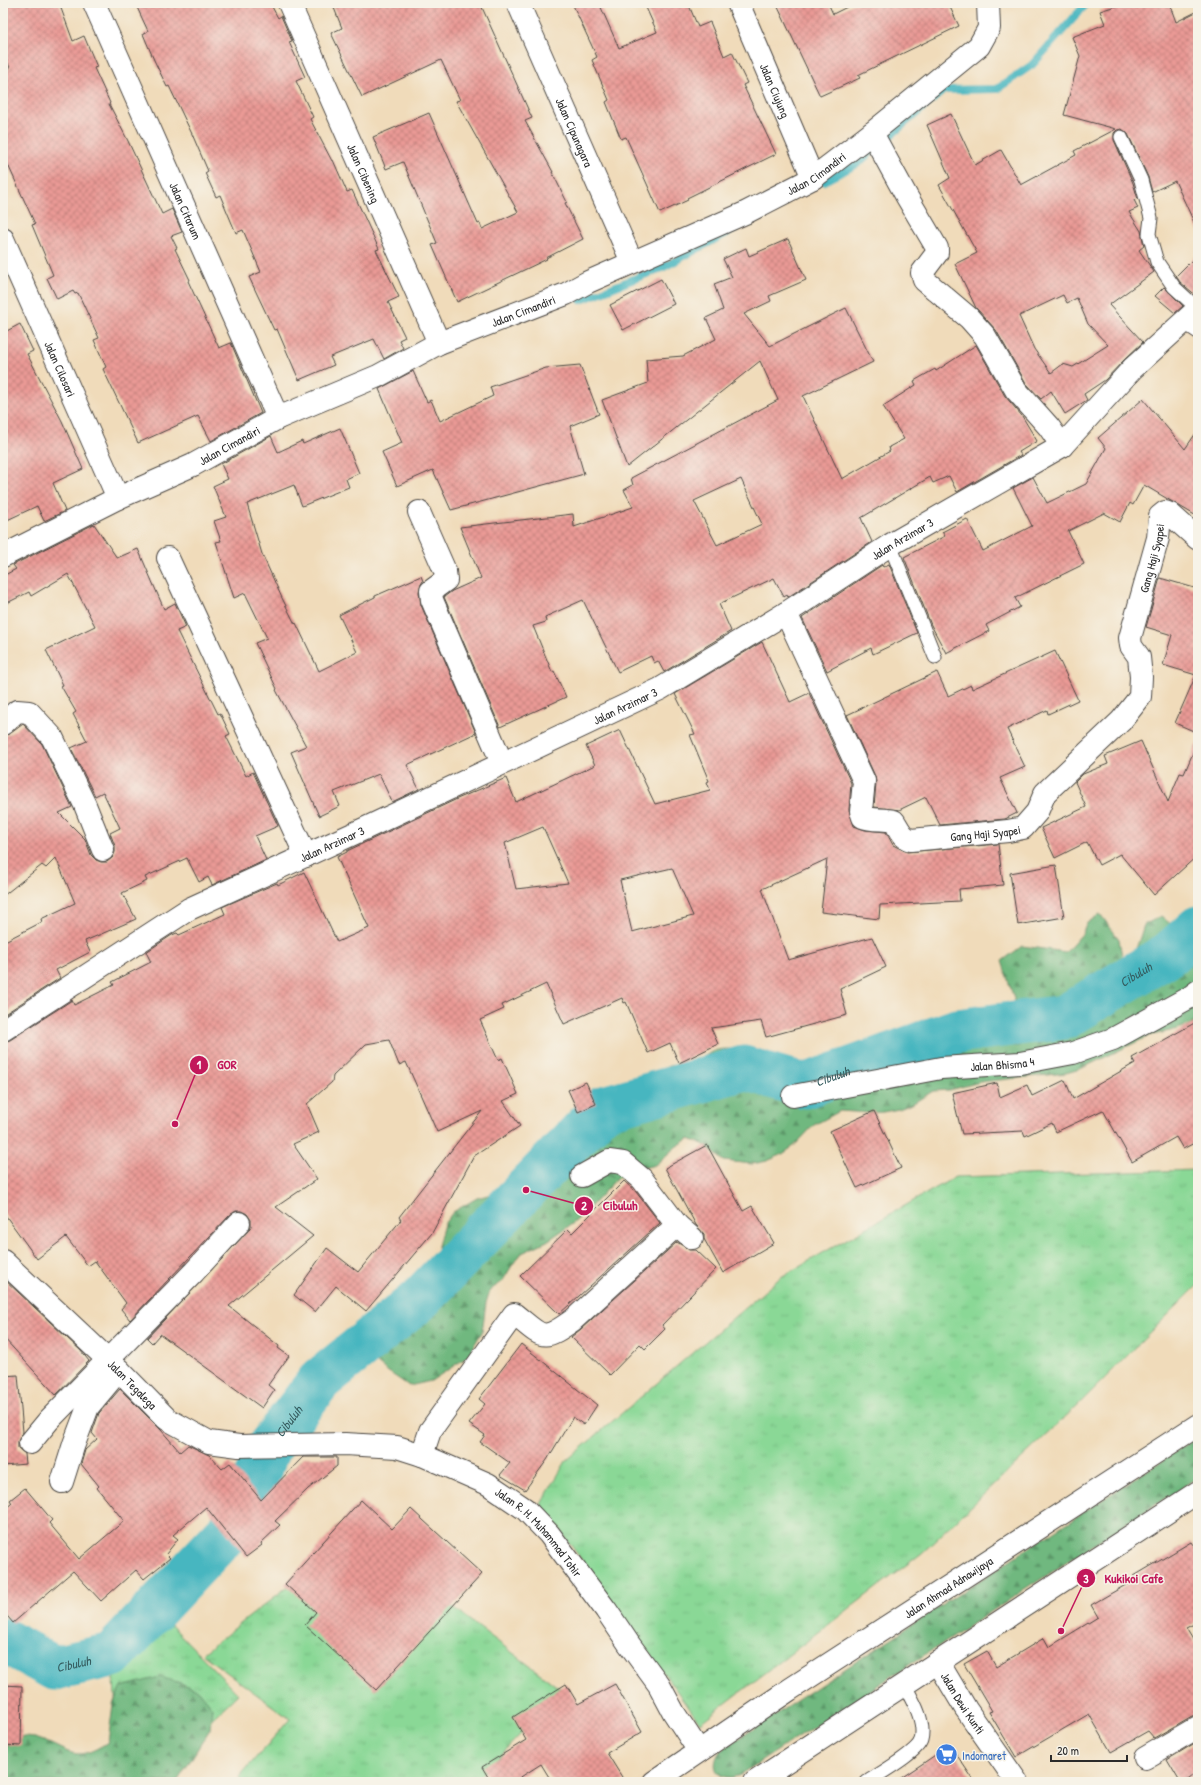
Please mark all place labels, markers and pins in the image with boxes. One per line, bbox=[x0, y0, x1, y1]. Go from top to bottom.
callout: GOR bbox=[189, 1052, 244, 1077]
callout: Cibuluh bbox=[574, 1193, 645, 1218]
callout: Kukikoi Cafe bbox=[1076, 1566, 1171, 1591]
supermarket icon: Indomaret bbox=[933, 1742, 959, 1768]
place label: Indomaret bbox=[962, 1747, 1007, 1764]

